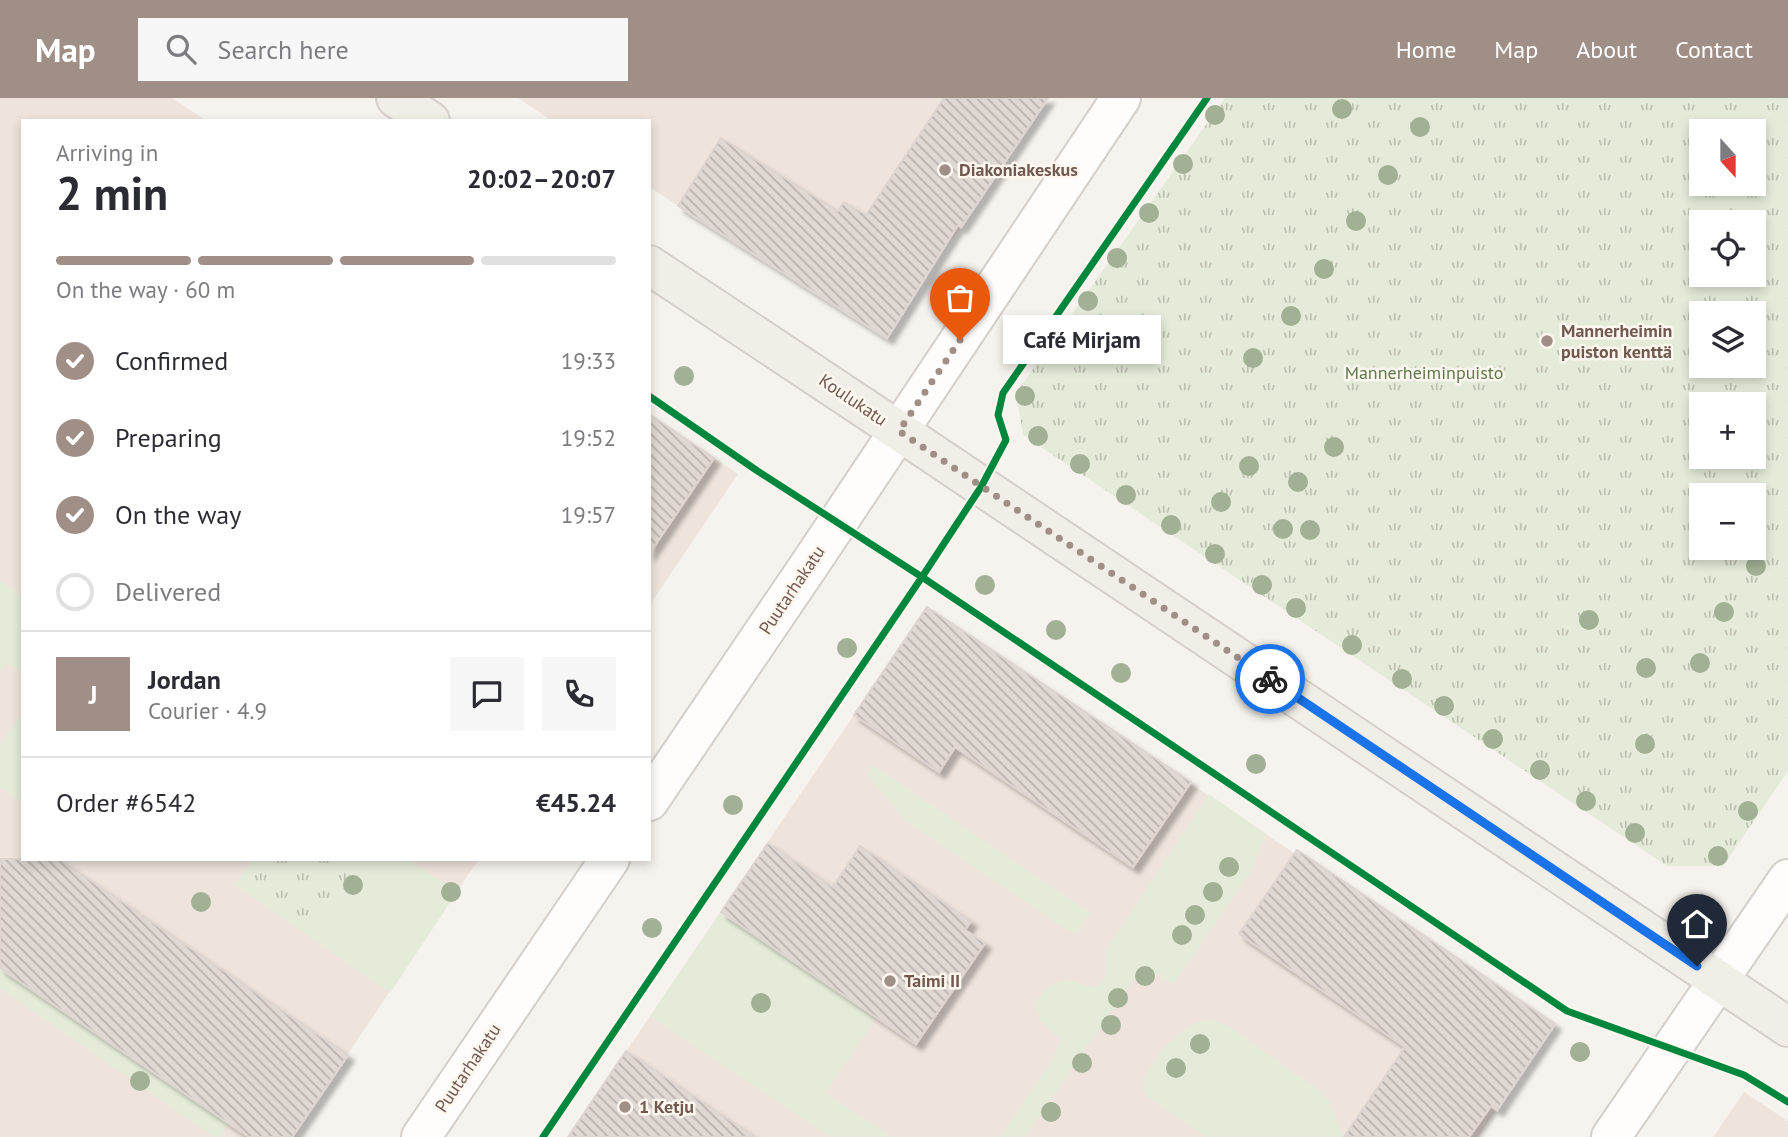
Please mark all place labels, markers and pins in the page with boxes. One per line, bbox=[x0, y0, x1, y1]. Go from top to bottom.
place label: Diakoniakeskus bbox=[959, 158, 1078, 181]
marker: Diakoniakeskus bbox=[937, 162, 953, 178]
pin bbox=[930, 268, 990, 340]
callout: Café Mirjam bbox=[1002, 316, 1160, 364]
place label: Mannerheimin puiston kenttä bbox=[1561, 319, 1672, 363]
marker: Mannerheimin puiston kenttä bbox=[1539, 333, 1555, 349]
pin bbox=[1667, 894, 1727, 966]
place label: Taimi II bbox=[904, 969, 960, 992]
marker: Taimi II bbox=[882, 973, 898, 989]
place label: 1 Ketju bbox=[639, 1095, 694, 1118]
marker: 1 Ketju bbox=[617, 1099, 633, 1115]

